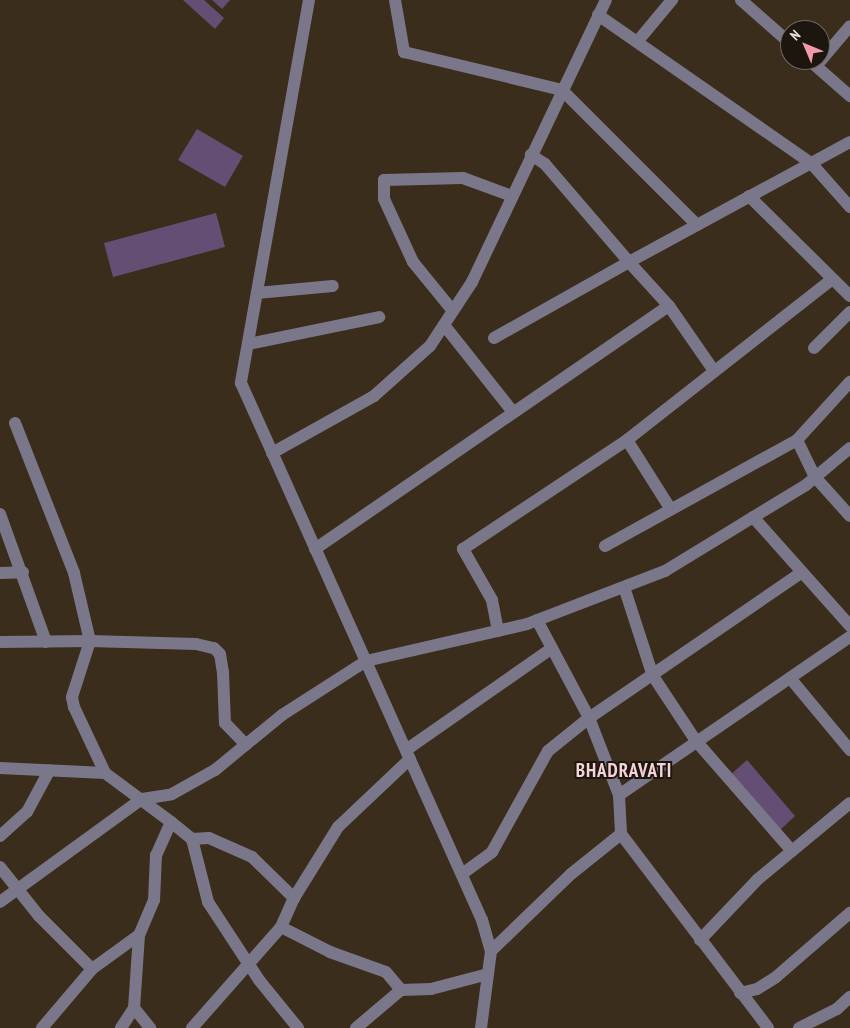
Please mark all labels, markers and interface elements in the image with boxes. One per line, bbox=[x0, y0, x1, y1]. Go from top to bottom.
north arrow bbox=[780, 20, 830, 70]
text: N bbox=[786, 26, 804, 44]
district label: BHADRAVATI bbox=[574, 760, 674, 782]

